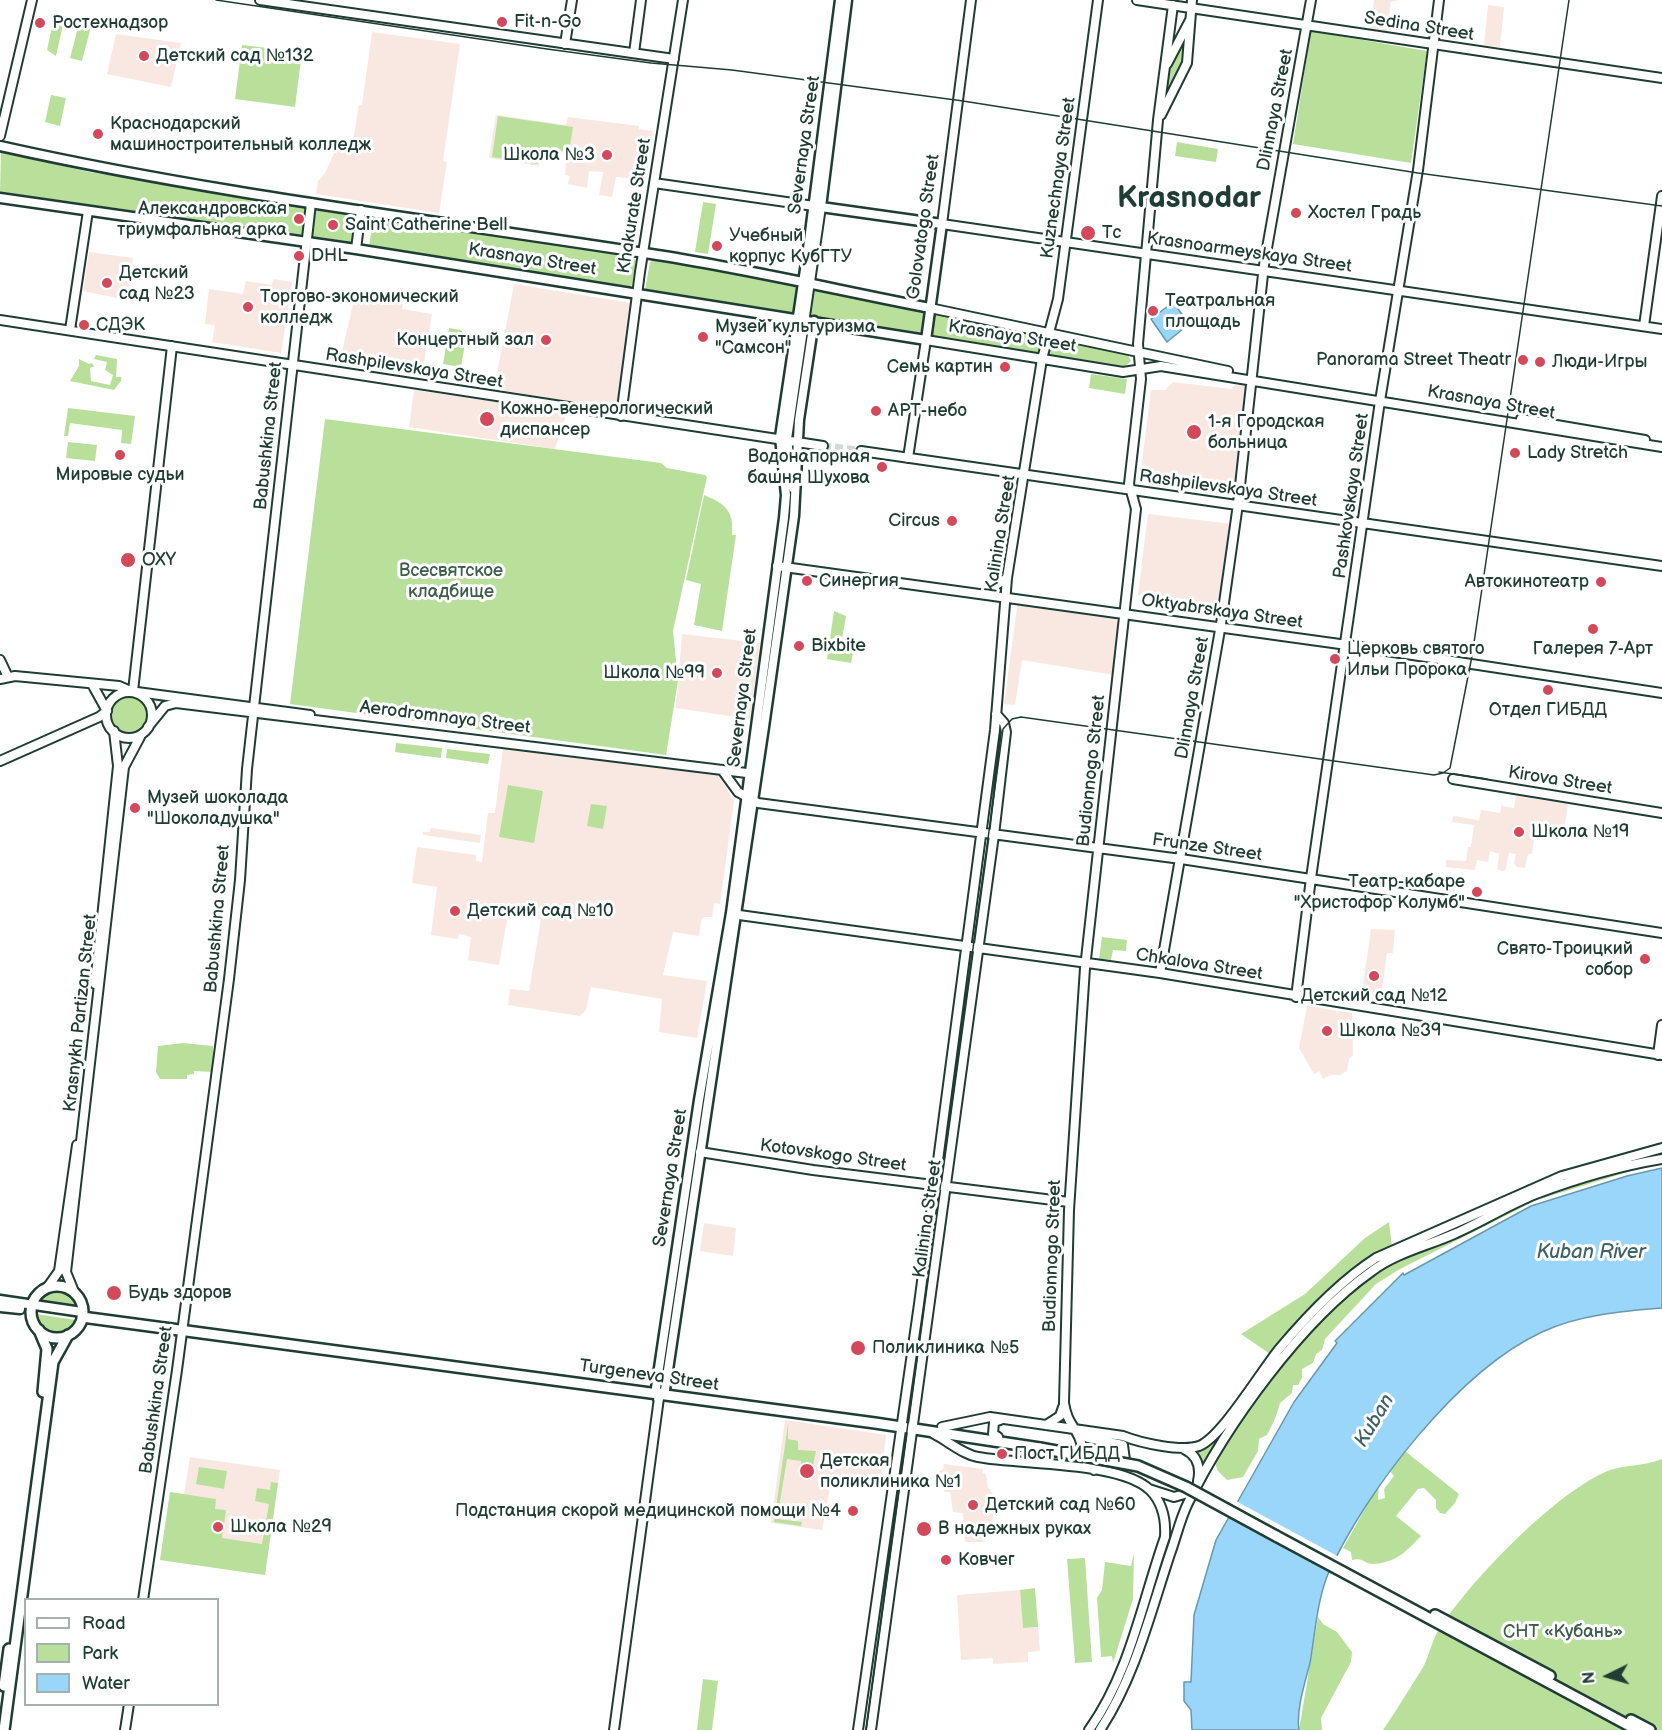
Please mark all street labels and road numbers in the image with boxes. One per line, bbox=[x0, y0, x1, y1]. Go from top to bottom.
street label: Sedina Street bbox=[1363, 8, 1475, 46]
street label: Dlinnaya Street bbox=[1254, 47, 1298, 173]
street label: Severnaya Street bbox=[785, 74, 825, 216]
street label: Kuznechnaya Street bbox=[1037, 96, 1081, 260]
street label: Khakurate Street bbox=[614, 137, 656, 275]
street label: Golovatogo Street bbox=[903, 153, 945, 301]
street label: Krasnoarmeyskaya Street bbox=[1145, 228, 1353, 278]
street label: Krasnaya Street bbox=[466, 239, 598, 281]
street label: Krasnaya Street bbox=[946, 316, 1078, 358]
street label: Rashpilevskaya Street bbox=[324, 344, 504, 394]
street label: Babushkina Street bbox=[250, 361, 288, 511]
street label: Krasnaya Street bbox=[1425, 381, 1557, 425]
street label: Pashkovskaya Street bbox=[1330, 412, 1374, 580]
street label: Rashpilevskaya Street bbox=[1138, 466, 1318, 512]
street label: Kalinina Street bbox=[981, 474, 1021, 594]
street label: Oktyabrskaya Street bbox=[1140, 590, 1304, 634]
street label: Severnaya Street bbox=[724, 627, 762, 769]
street label: Dlinnaya Street bbox=[1172, 635, 1214, 761]
street label: Budionnogo Street bbox=[1073, 694, 1111, 848]
street label: Aerodromnaya Street bbox=[358, 697, 532, 739]
street label: Kirova Street bbox=[1506, 762, 1614, 800]
street label: Frunze Street bbox=[1151, 830, 1263, 866]
street label: Babushkina Street bbox=[201, 844, 235, 994]
street label: Krasnykh Partizan Street bbox=[60, 913, 102, 1113]
street label: Chkalova Street bbox=[1134, 944, 1264, 986]
street label: Severnaya Street bbox=[649, 1107, 693, 1249]
street label: Kotovskogo Street bbox=[758, 1135, 908, 1177]
street label: Kalinina Street bbox=[909, 1159, 947, 1279]
street label: Budionnogo Street bbox=[1040, 1179, 1066, 1333]
street label: Babushkina Street bbox=[136, 1325, 178, 1475]
street label: Turgeneva Street bbox=[578, 1356, 720, 1396]

